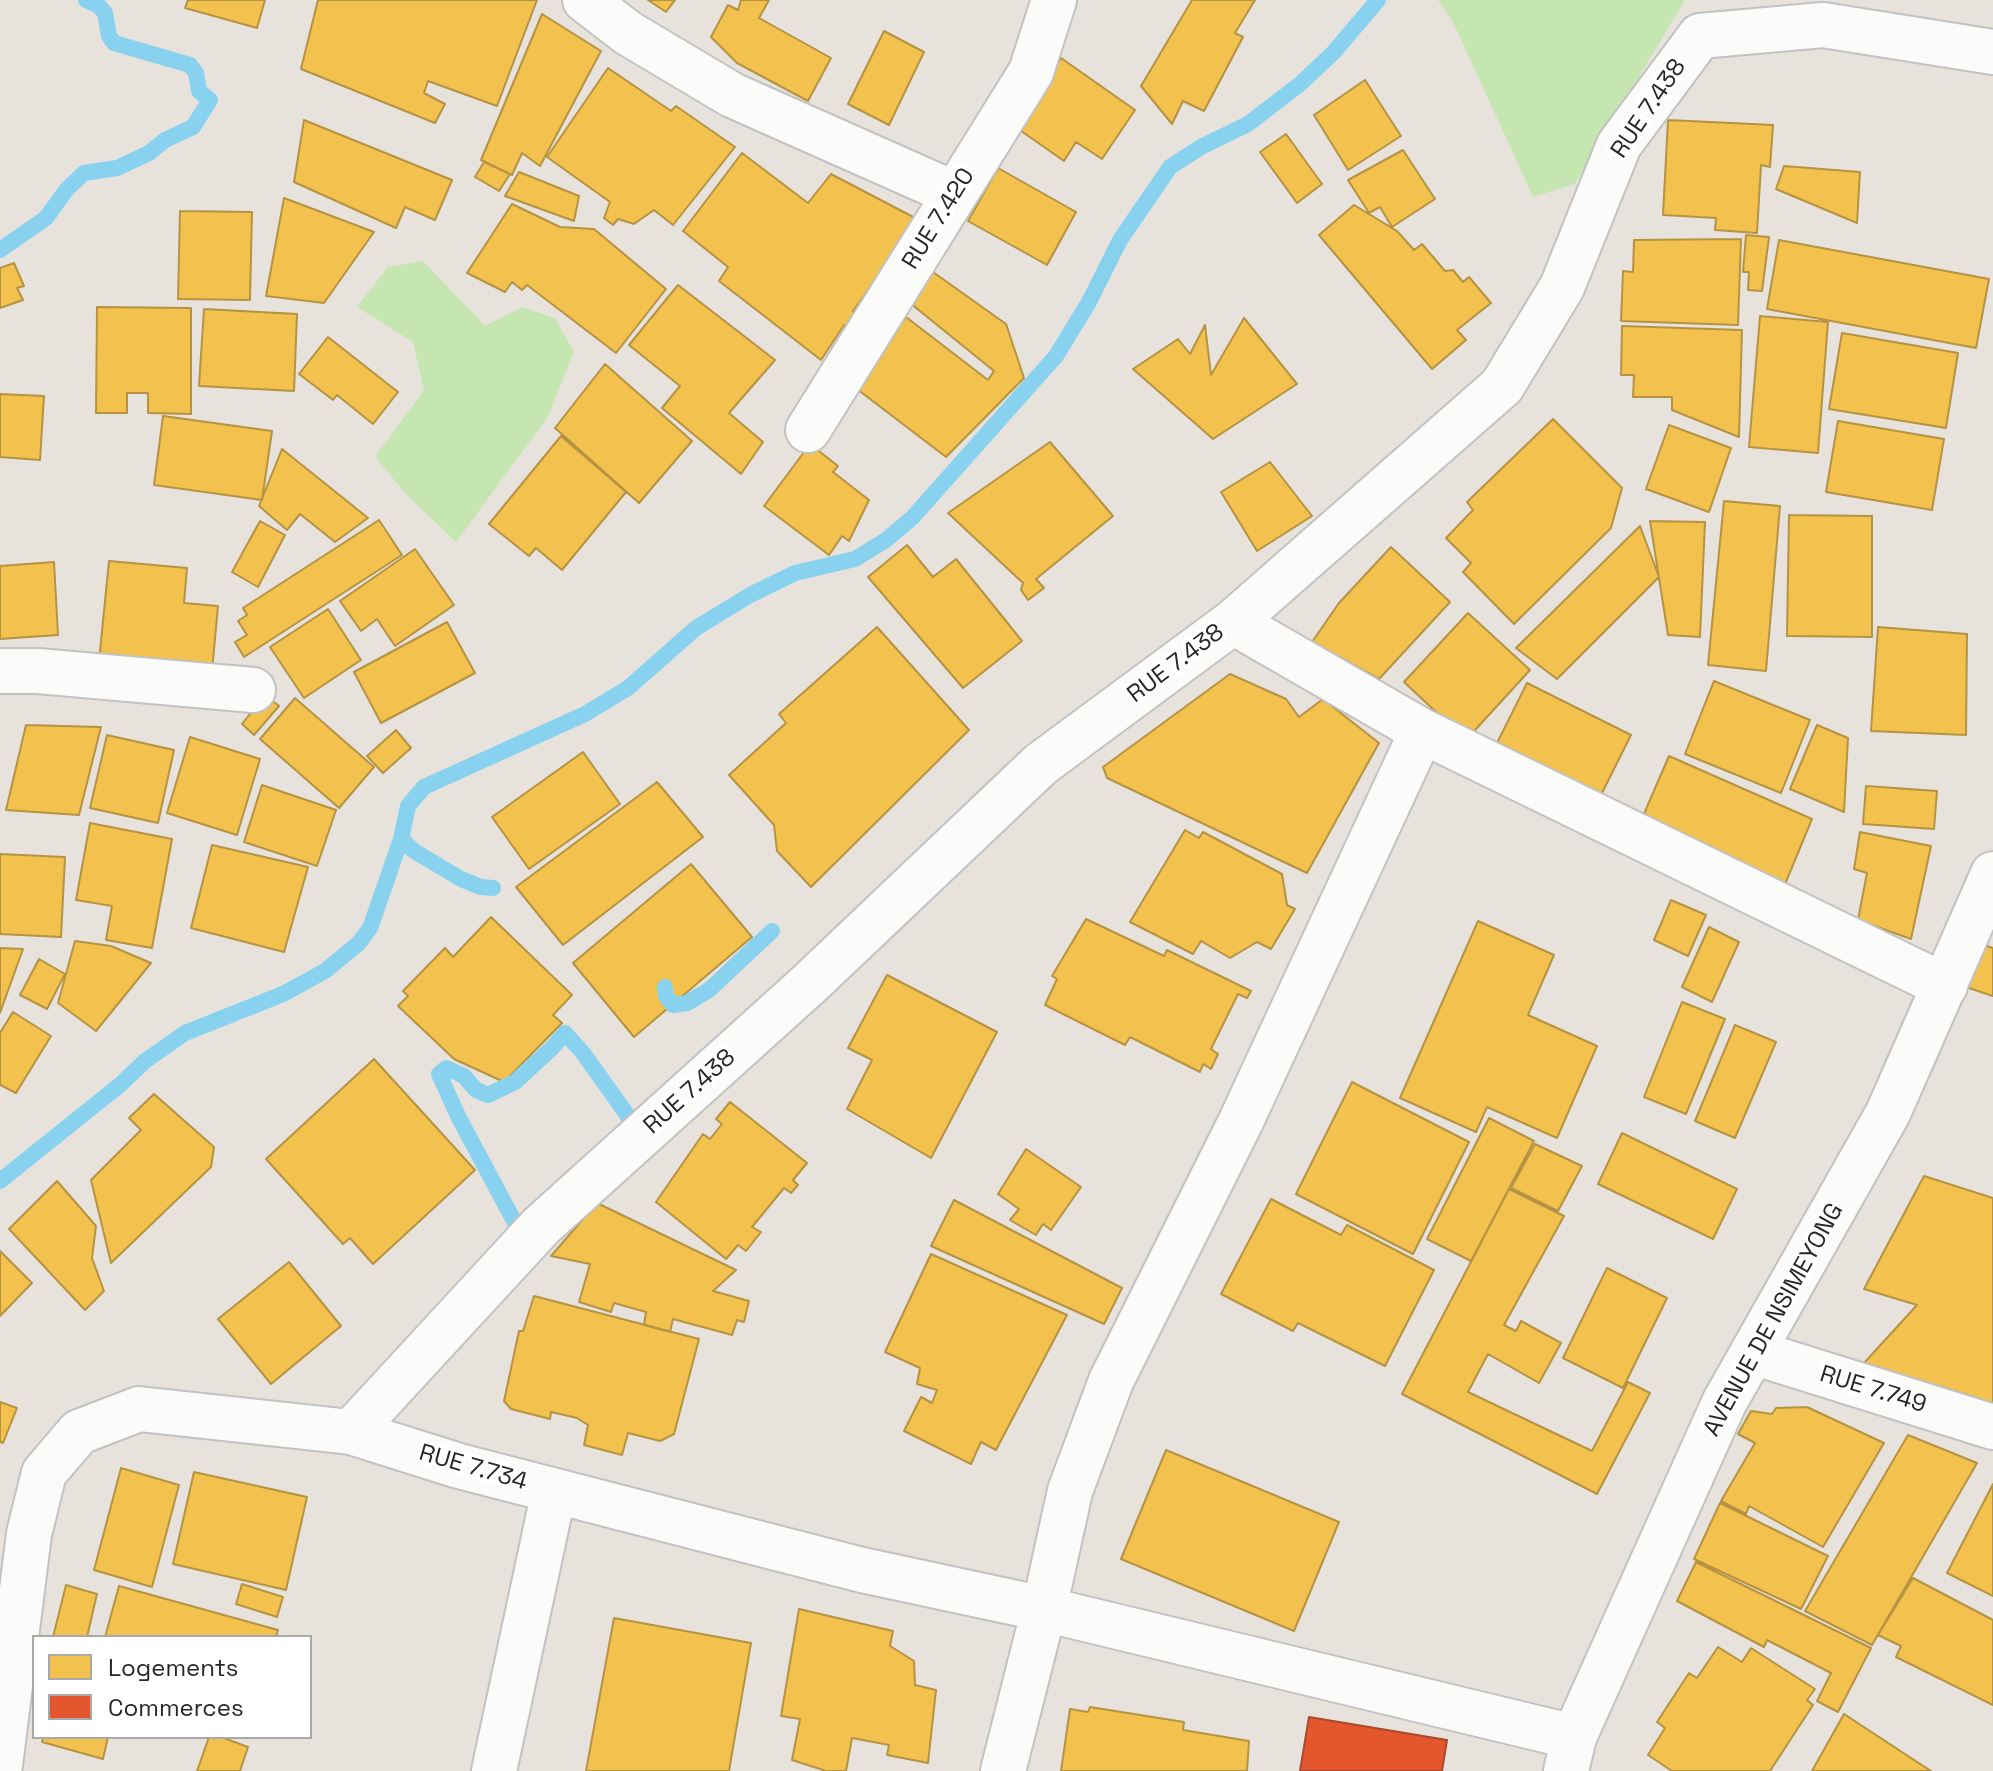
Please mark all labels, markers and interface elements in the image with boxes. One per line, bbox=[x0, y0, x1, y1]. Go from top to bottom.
street label: RUE 7.438 bbox=[1605, 54, 1693, 164]
street label: RUE 7.420 bbox=[897, 163, 981, 275]
street label: RUE 7.438 bbox=[1122, 618, 1230, 710]
street label: RUE 7.438 bbox=[638, 1043, 742, 1141]
street label: AVENUE DE NSIMEYONG bbox=[1698, 1198, 1850, 1442]
street label: RUE 7.749 bbox=[1816, 1360, 1930, 1420]
street label: RUE 7.734 bbox=[416, 1439, 530, 1497]
legend bbox=[32, 1635, 312, 1739]
text: Logements bbox=[108, 1652, 238, 1683]
text: Commerces bbox=[108, 1692, 244, 1723]

